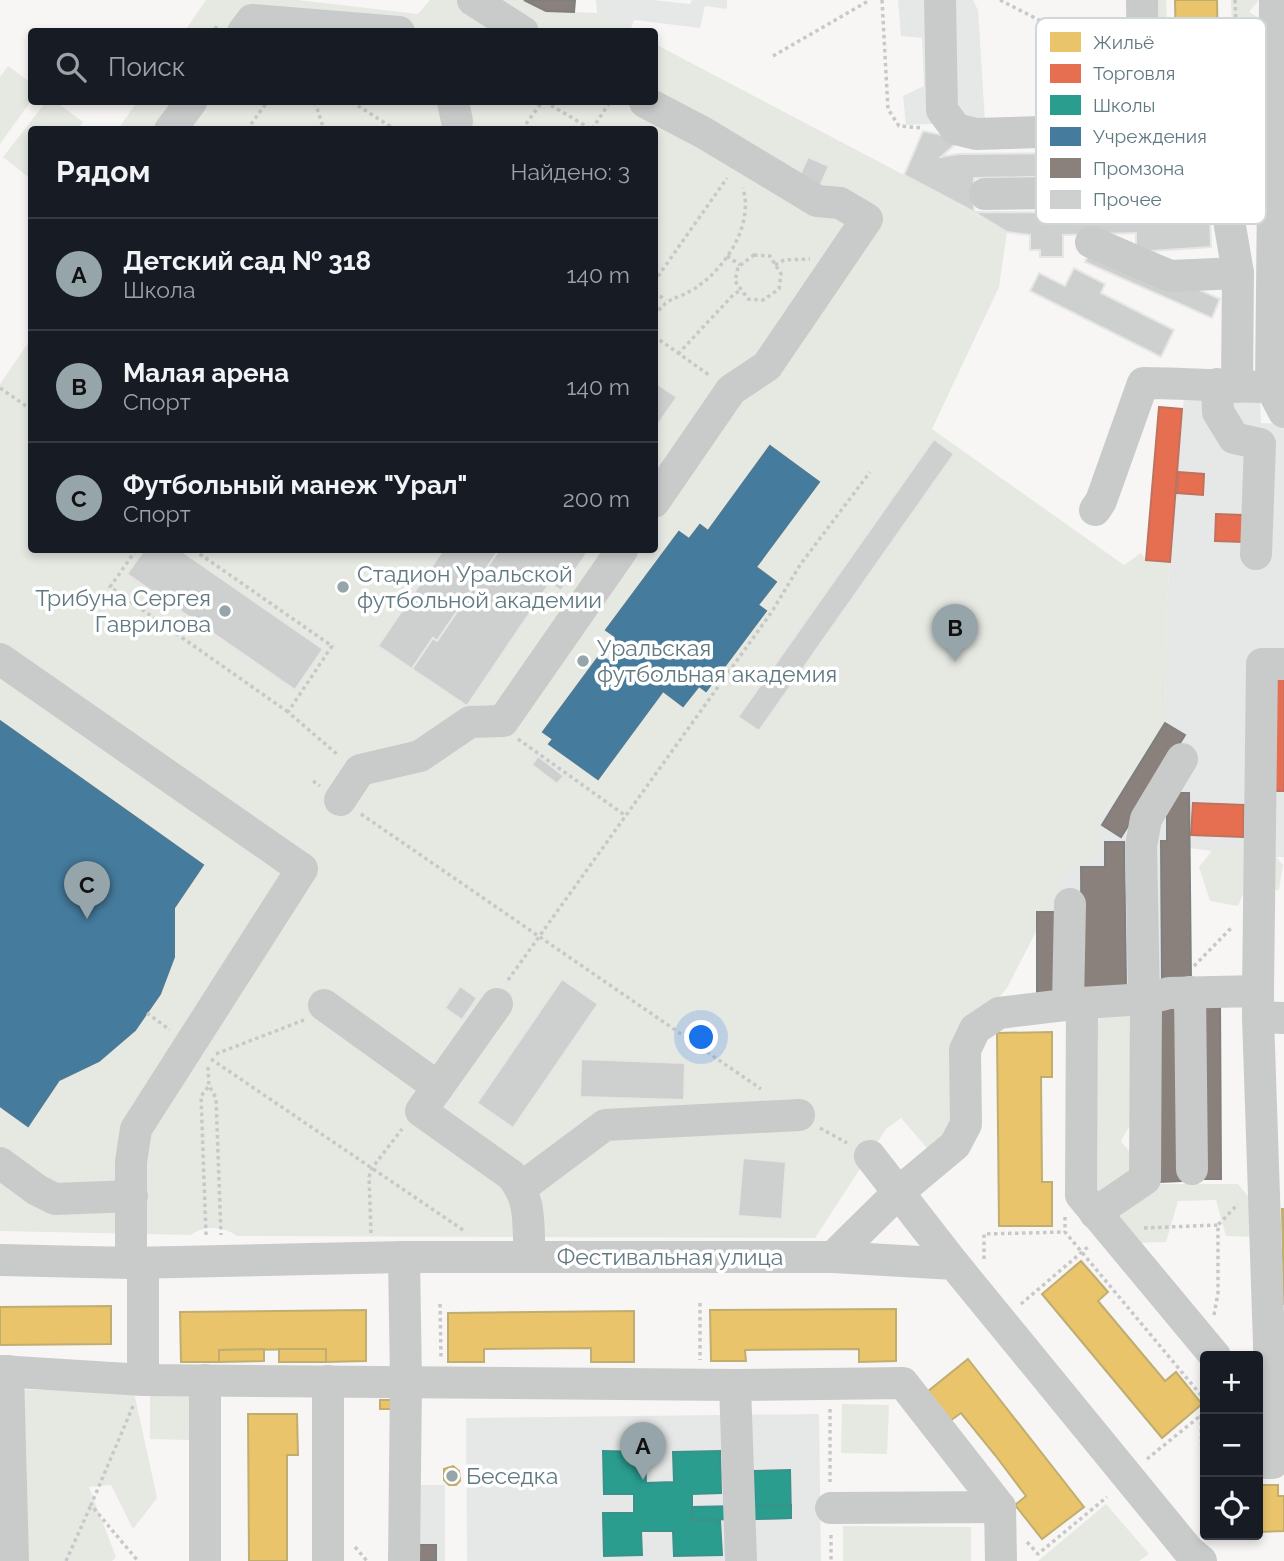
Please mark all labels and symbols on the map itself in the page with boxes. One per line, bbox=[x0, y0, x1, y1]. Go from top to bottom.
legend bbox=[1036, 18, 1266, 224]
text: Жильё bbox=[1093, 31, 1154, 53]
text: Торговля bbox=[1093, 62, 1175, 84]
text: Школы bbox=[1093, 94, 1155, 116]
text: Учреждения bbox=[1093, 125, 1207, 147]
text: Промзона bbox=[1093, 157, 1184, 179]
text: Прочее bbox=[1093, 188, 1162, 210]
place label: Стадион Уральской футбольной академии bbox=[357, 560, 602, 613]
marker: Стадион Уральской футбольной академии bbox=[335, 579, 351, 595]
place label: Трибуна Сергея Гаврилова bbox=[35, 584, 211, 637]
marker: Трибуна Сергея Гаврилова bbox=[217, 603, 233, 619]
pin: B bbox=[932, 604, 978, 662]
place label: Уральская футбольная академия bbox=[597, 634, 837, 687]
marker: Уральская футбольная академия bbox=[575, 653, 591, 669]
pin: C bbox=[64, 861, 110, 919]
your location bbox=[684, 1020, 718, 1054]
street label: Фестивальная улица bbox=[557, 1243, 783, 1270]
pin: A bbox=[620, 1422, 666, 1480]
place label: Беседка bbox=[466, 1462, 558, 1489]
marker: Беседка bbox=[444, 1468, 460, 1484]

